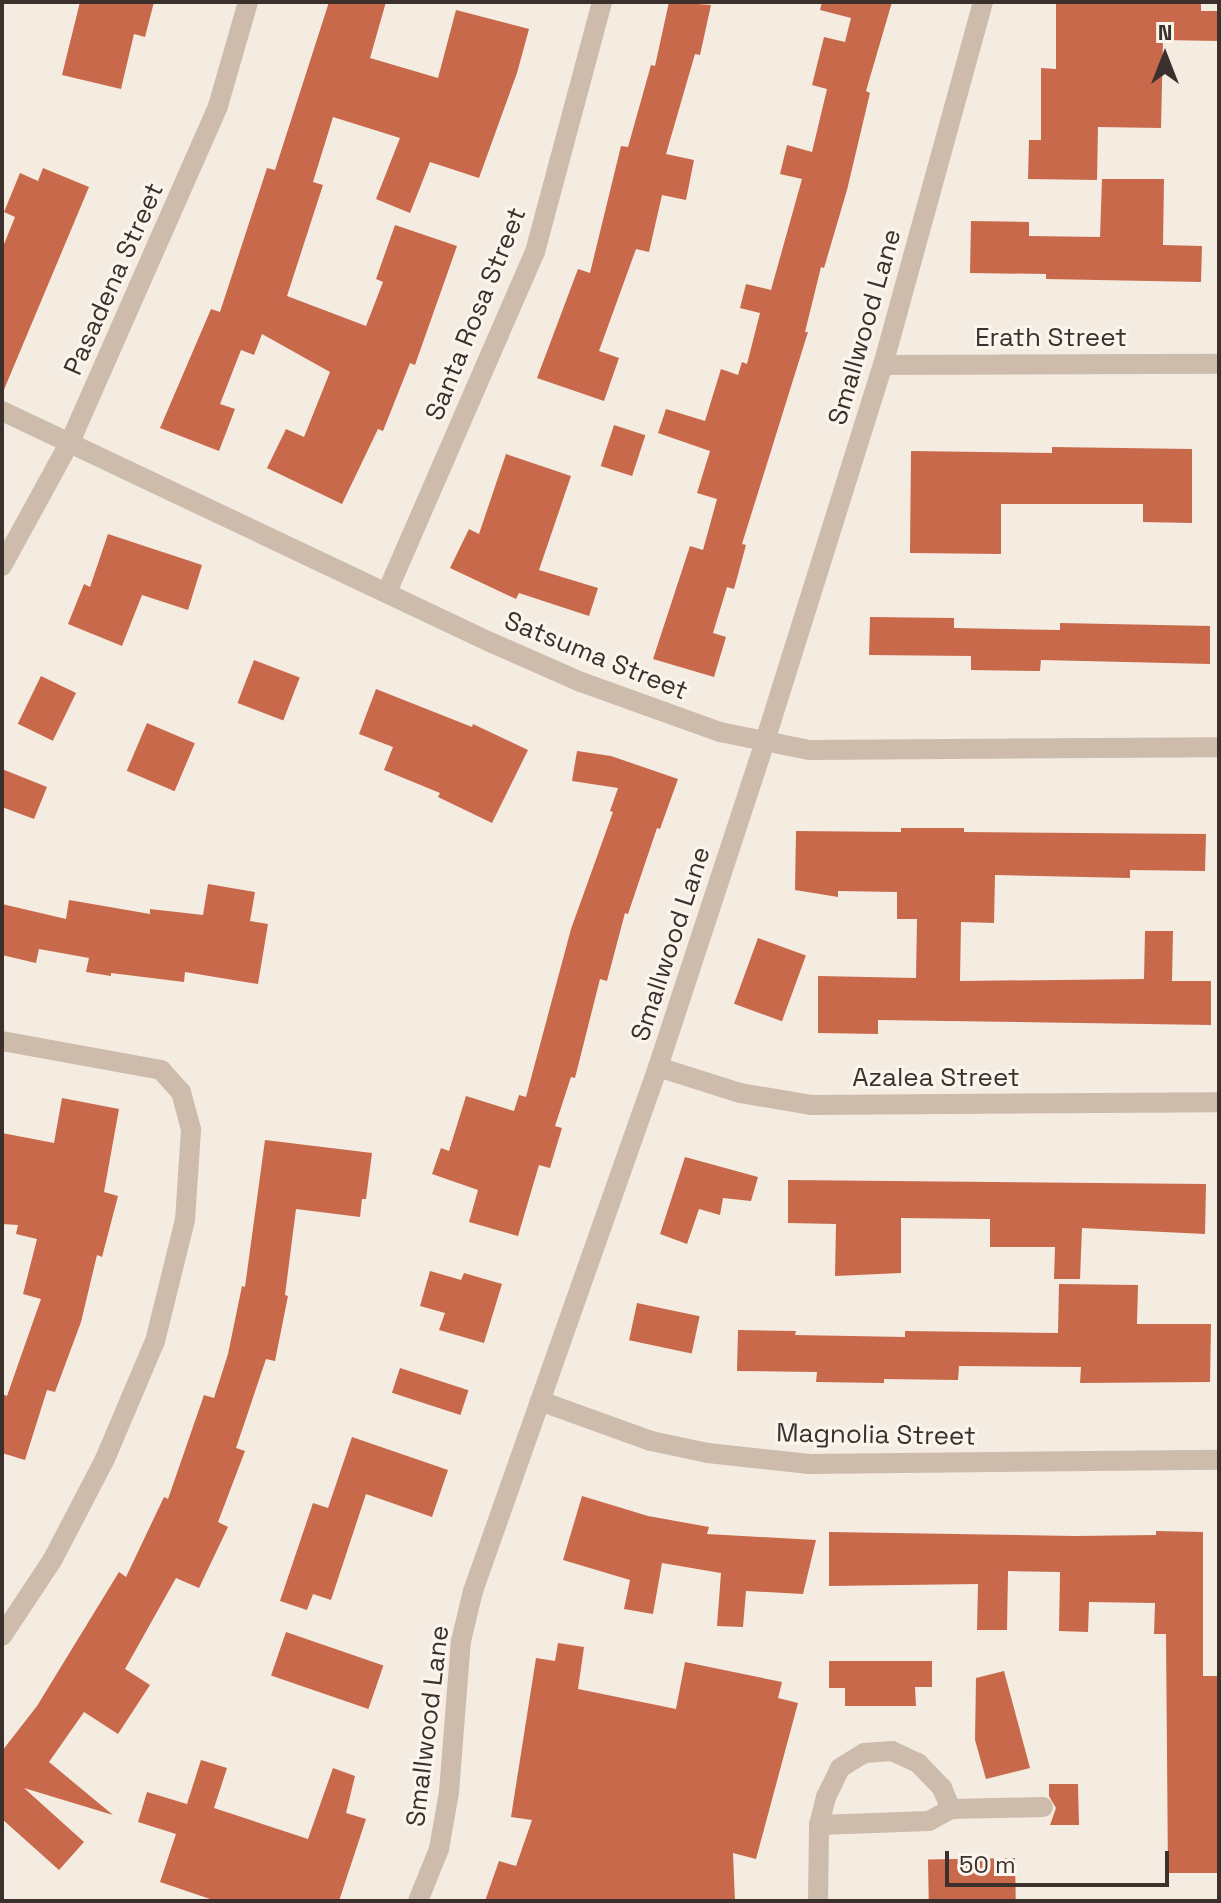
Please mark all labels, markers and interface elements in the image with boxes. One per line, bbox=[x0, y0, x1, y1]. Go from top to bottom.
north arrow bbox=[1125, 16, 1205, 96]
text: N bbox=[1158, 18, 1172, 46]
street label: Pasadena Street bbox=[58, 178, 170, 380]
street label: Santa Rosa Street bbox=[419, 203, 533, 425]
street label: Smallwood Lane bbox=[822, 225, 908, 429]
street label: Erath Street bbox=[975, 322, 1127, 354]
street label: Satsuma Street bbox=[500, 605, 692, 707]
street label: Smallwood Lane bbox=[625, 843, 717, 1045]
street label: Azalea Street bbox=[852, 1062, 1020, 1094]
street label: Magnolia Street bbox=[776, 1418, 976, 1452]
street label: Smallwood Lane bbox=[400, 1624, 456, 1828]
scale bar bbox=[949, 1835, 1173, 1885]
text: 50 m bbox=[959, 1849, 1016, 1880]

